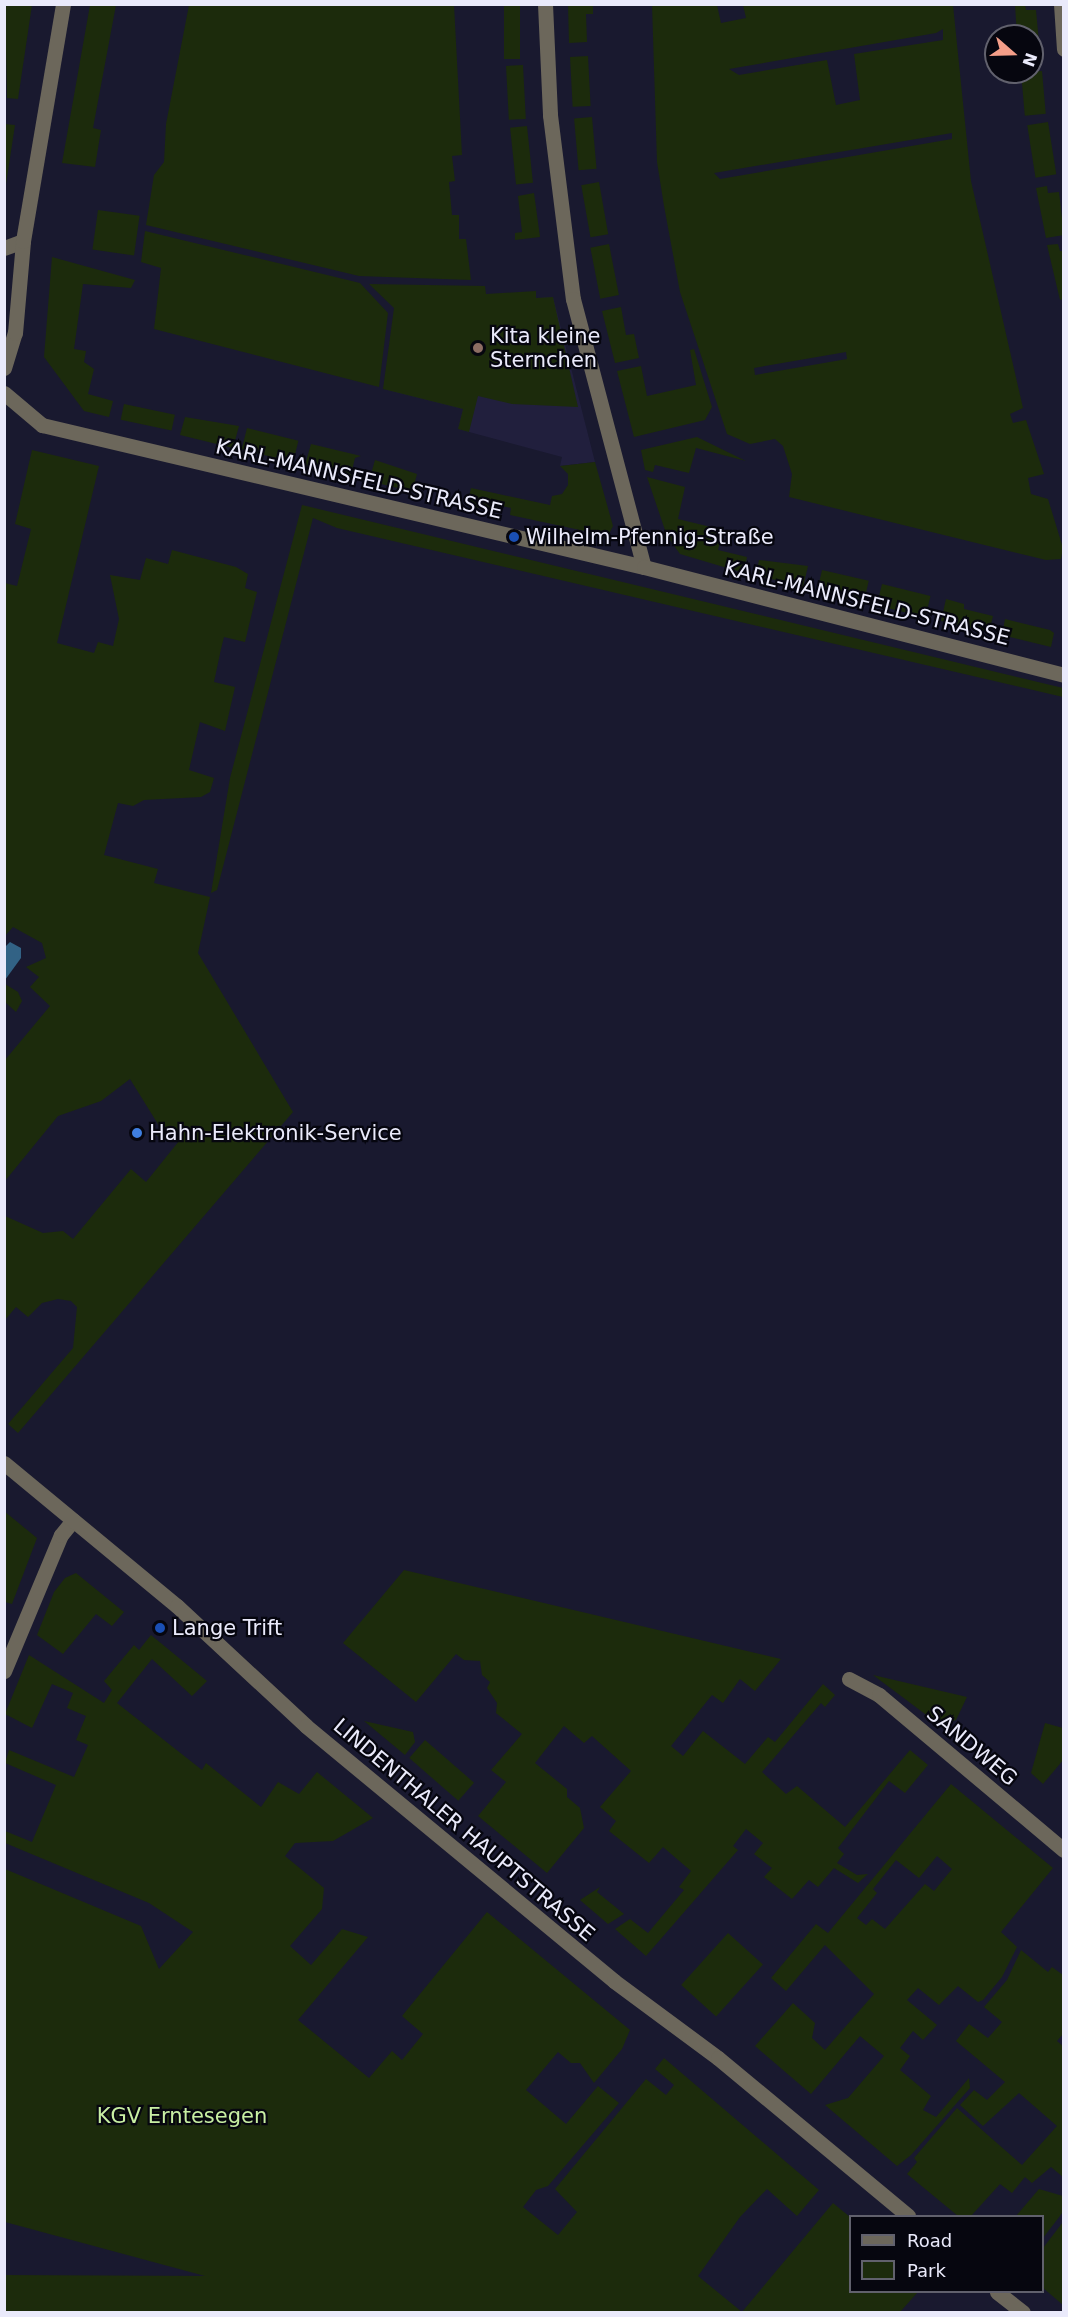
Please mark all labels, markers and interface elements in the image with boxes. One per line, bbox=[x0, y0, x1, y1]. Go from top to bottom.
north arrow bbox=[984, 24, 1044, 84]
text: N bbox=[1018, 50, 1041, 69]
place label: Kita kleine Sternchen bbox=[490, 323, 600, 373]
marker: Kita kleine Sternchen bbox=[471, 341, 485, 355]
street label: KARL-MANNSFELD-STRASSE bbox=[213, 434, 505, 524]
place label: Wilhelm-Pfennig-Straße bbox=[526, 524, 774, 550]
marker: Wilhelm-Pfennig-Straße bbox=[507, 530, 521, 544]
street label: KARL-MANNSFELD-STRASSE bbox=[722, 555, 1012, 651]
place label: Hahn-Elektronik-Service bbox=[149, 1120, 402, 1146]
marker: Hahn-Elektronik-Service bbox=[130, 1126, 144, 1140]
place label: Lange Trift bbox=[172, 1615, 282, 1641]
marker: Lange Trift bbox=[153, 1621, 167, 1635]
street label: SANDWEG bbox=[922, 1701, 1022, 1791]
street label: LINDENTHALER HAUPTSTRASSE bbox=[328, 1713, 600, 1947]
park label: KGV Erntesegen bbox=[97, 2103, 267, 2129]
legend bbox=[849, 2215, 1044, 2293]
text: Road bbox=[907, 2230, 952, 2251]
text: Park bbox=[907, 2260, 946, 2281]

